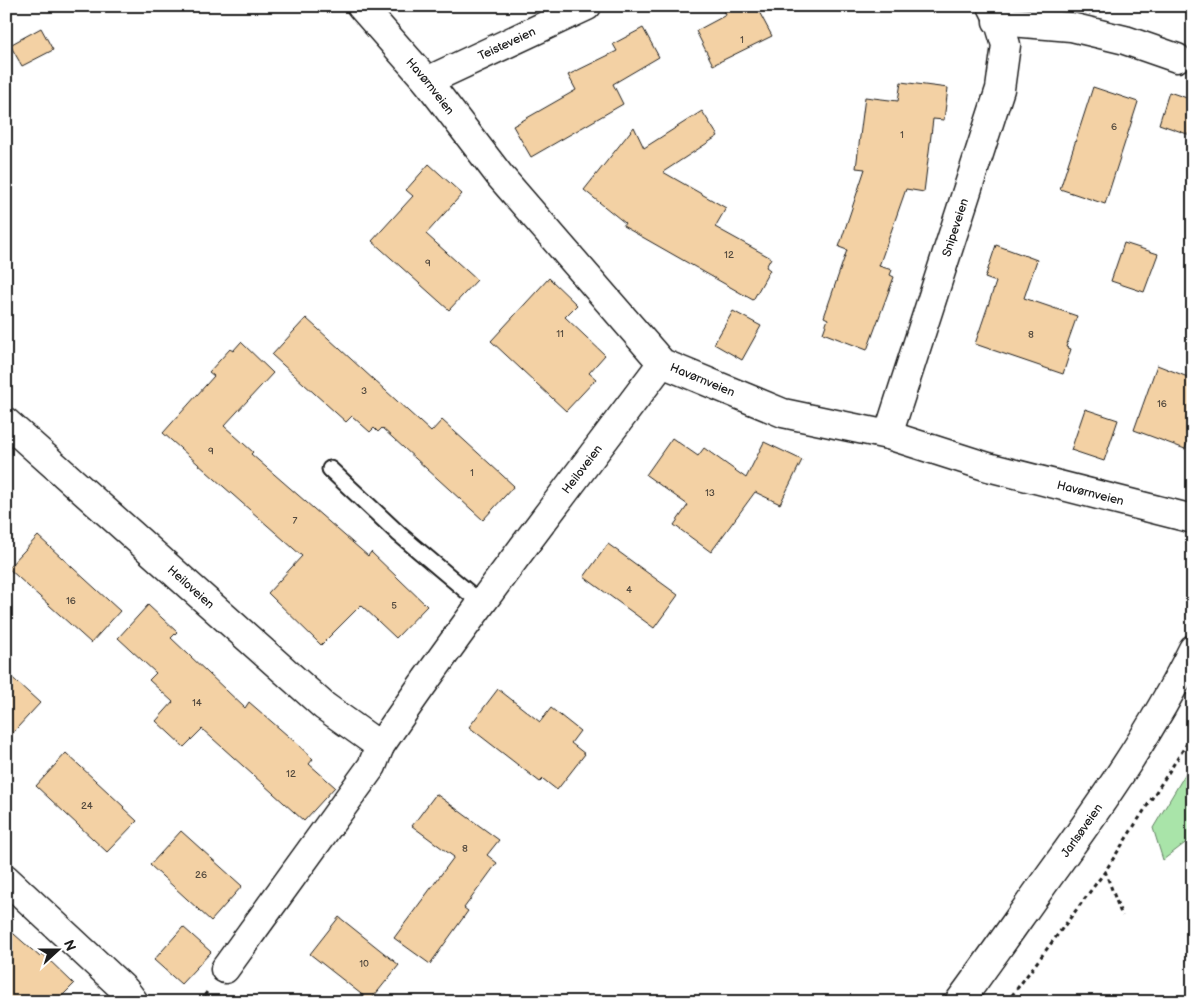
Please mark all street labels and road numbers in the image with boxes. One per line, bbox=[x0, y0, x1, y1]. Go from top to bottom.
street label: Teisteveien bbox=[476, 24, 538, 64]
street label: Havørnveien bbox=[402, 55, 457, 118]
street label: Snipeveien bbox=[939, 197, 972, 259]
street label: Havørnveien bbox=[668, 360, 737, 400]
street label: Heiloveien bbox=[559, 442, 606, 497]
street label: Havørnveien bbox=[1055, 478, 1126, 509]
street label: Heiloveien bbox=[164, 563, 217, 612]
street label: Jarlsøveien bbox=[1058, 801, 1106, 860]

